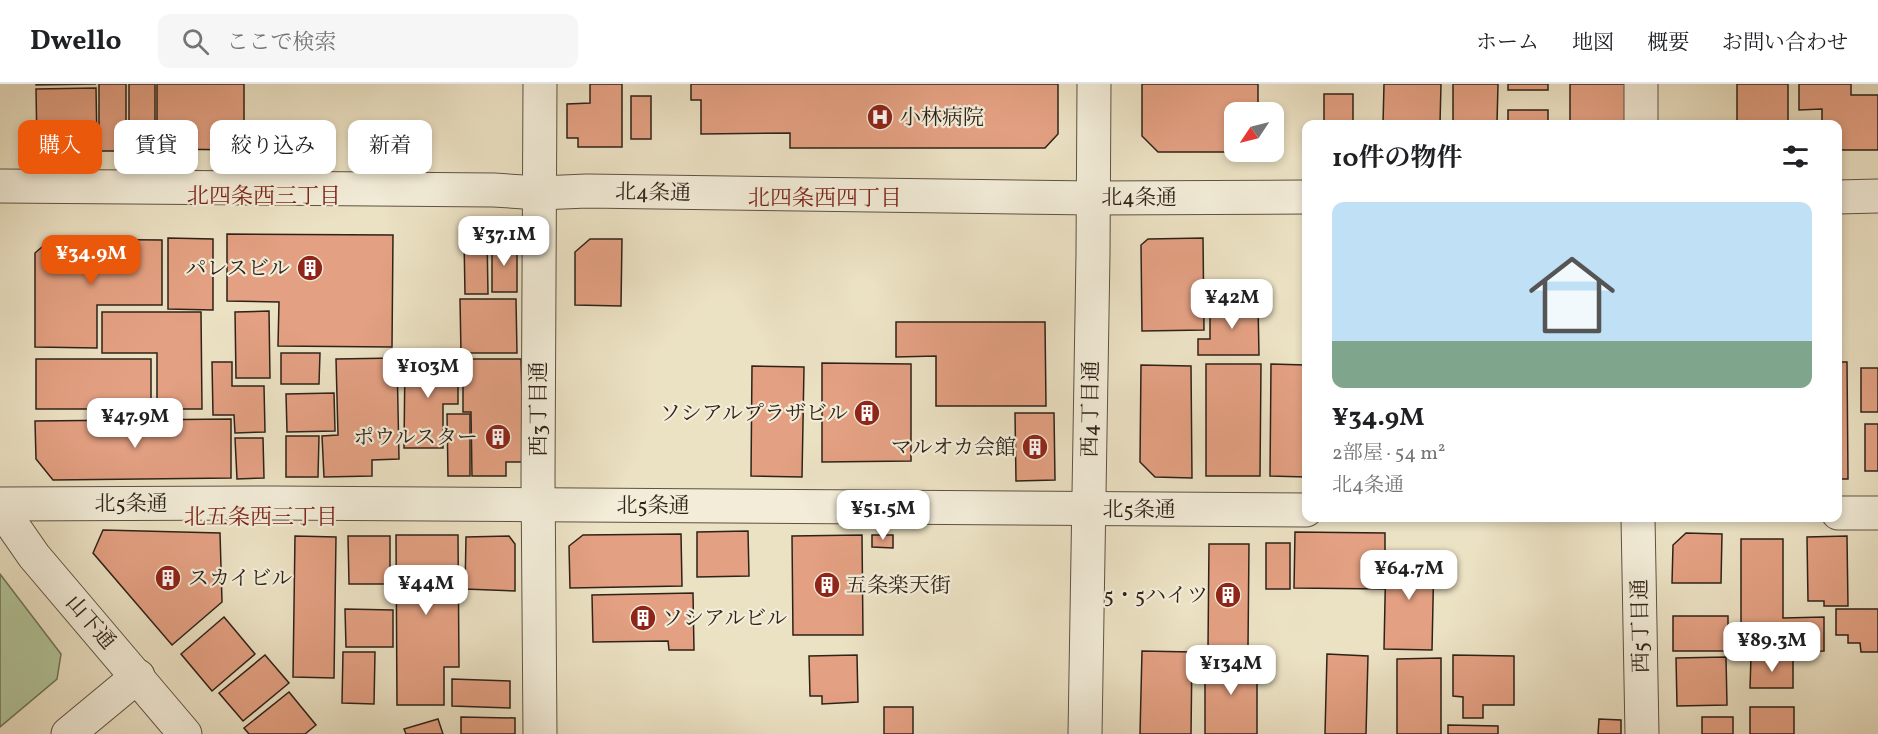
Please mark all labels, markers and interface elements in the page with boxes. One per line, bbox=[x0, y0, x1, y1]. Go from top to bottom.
search box bbox=[158, 14, 578, 68]
text: Dwello bbox=[30, 22, 122, 61]
icon: search bbox=[179, 25, 212, 58]
text: ここで検索 bbox=[227, 28, 337, 59]
text: ホーム bbox=[1476, 29, 1539, 58]
text: 地図 bbox=[1572, 29, 1614, 58]
text: 概要 bbox=[1647, 29, 1689, 58]
text: お問い合わせ bbox=[1722, 29, 1848, 58]
hospital icon: 小林病院 bbox=[865, 102, 895, 132]
north arrow bbox=[1224, 102, 1284, 162]
map controls bbox=[1224, 102, 1284, 162]
place label: 小林病院 bbox=[900, 104, 984, 133]
chip: 購入 bbox=[18, 120, 102, 174]
chip: 賃貸 bbox=[114, 120, 198, 174]
chip: 絞り込み bbox=[210, 120, 336, 174]
chip: 新着 bbox=[348, 120, 432, 174]
icon: filters bbox=[1779, 140, 1812, 173]
text: 10件の物件 bbox=[1332, 141, 1462, 177]
street label: 北4条通 bbox=[615, 178, 691, 209]
district label: 北四条西三丁目 bbox=[187, 182, 341, 213]
district label: 北四条西四丁目 bbox=[748, 184, 902, 215]
street label: 北4条通 bbox=[1101, 184, 1177, 213]
pin: ¥37.1M bbox=[455, 216, 553, 267]
text: ¥37.1M bbox=[472, 221, 536, 249]
pin: ¥34.9M bbox=[42, 235, 140, 286]
text: ¥34.9M bbox=[56, 240, 127, 268]
icon: home bbox=[1518, 241, 1626, 349]
building icon: パレスビル bbox=[295, 253, 325, 283]
place label: パレスビル bbox=[186, 255, 290, 284]
pin: ¥42M bbox=[1196, 279, 1268, 330]
text: ¥42M bbox=[1205, 284, 1259, 312]
pin: ¥103M bbox=[386, 348, 470, 399]
text: ¥103M bbox=[397, 353, 459, 381]
street label: 西4丁目通 bbox=[1076, 361, 1107, 458]
street label: 西3丁目通 bbox=[525, 362, 554, 456]
pin: ¥47.9M bbox=[86, 398, 184, 449]
building icon: ソシアルプラザビル bbox=[852, 398, 882, 428]
place label: ソシアルプラザビル bbox=[660, 400, 848, 429]
text: ¥34.9M bbox=[1332, 400, 1424, 436]
text: ¥47.9M bbox=[101, 403, 169, 431]
building icon: ポウルスター bbox=[483, 422, 513, 452]
place label: ポウルスター bbox=[353, 424, 478, 453]
building icon: マルオカ会館 bbox=[1020, 432, 1050, 462]
place label: マルオカ会館 bbox=[891, 434, 1016, 463]
text: 2部屋 · 54 m² bbox=[1332, 440, 1445, 468]
text: 北4条通 bbox=[1332, 472, 1404, 500]
street label: 北5条通 bbox=[94, 490, 168, 519]
pin: ¥51.5M bbox=[834, 490, 932, 541]
street label: 北5条通 bbox=[616, 492, 690, 521]
text: ¥51.5M bbox=[851, 495, 915, 523]
street label: 北5条通 bbox=[1102, 496, 1176, 525]
district label: 北五条西三丁目 bbox=[184, 503, 338, 534]
pin: ¥64.7M bbox=[1360, 550, 1458, 601]
text: ¥64.7M bbox=[1374, 555, 1444, 583]
building icon: スカイビル bbox=[153, 563, 183, 593]
place label: スカイビル bbox=[188, 565, 292, 594]
pin: ¥44M bbox=[390, 565, 462, 616]
text: ¥44M bbox=[398, 570, 454, 598]
building icon: 五条楽天街 bbox=[812, 570, 842, 600]
place label: 五条楽天街 bbox=[846, 572, 951, 601]
street label: 西5丁目通 bbox=[1626, 579, 1657, 673]
building icon: 5・5ハイツ bbox=[1213, 580, 1243, 610]
place label: 5・5ハイツ bbox=[1104, 582, 1208, 611]
street label: 山下通 bbox=[58, 590, 121, 656]
building icon: ソシアルビル bbox=[628, 603, 658, 633]
place label: ソシアルビル bbox=[662, 605, 787, 634]
pin: ¥89.3M bbox=[1723, 622, 1821, 673]
text: ¥89.3M bbox=[1737, 627, 1807, 655]
pin: ¥134M bbox=[1189, 645, 1273, 696]
text: ¥134M bbox=[1200, 650, 1262, 678]

